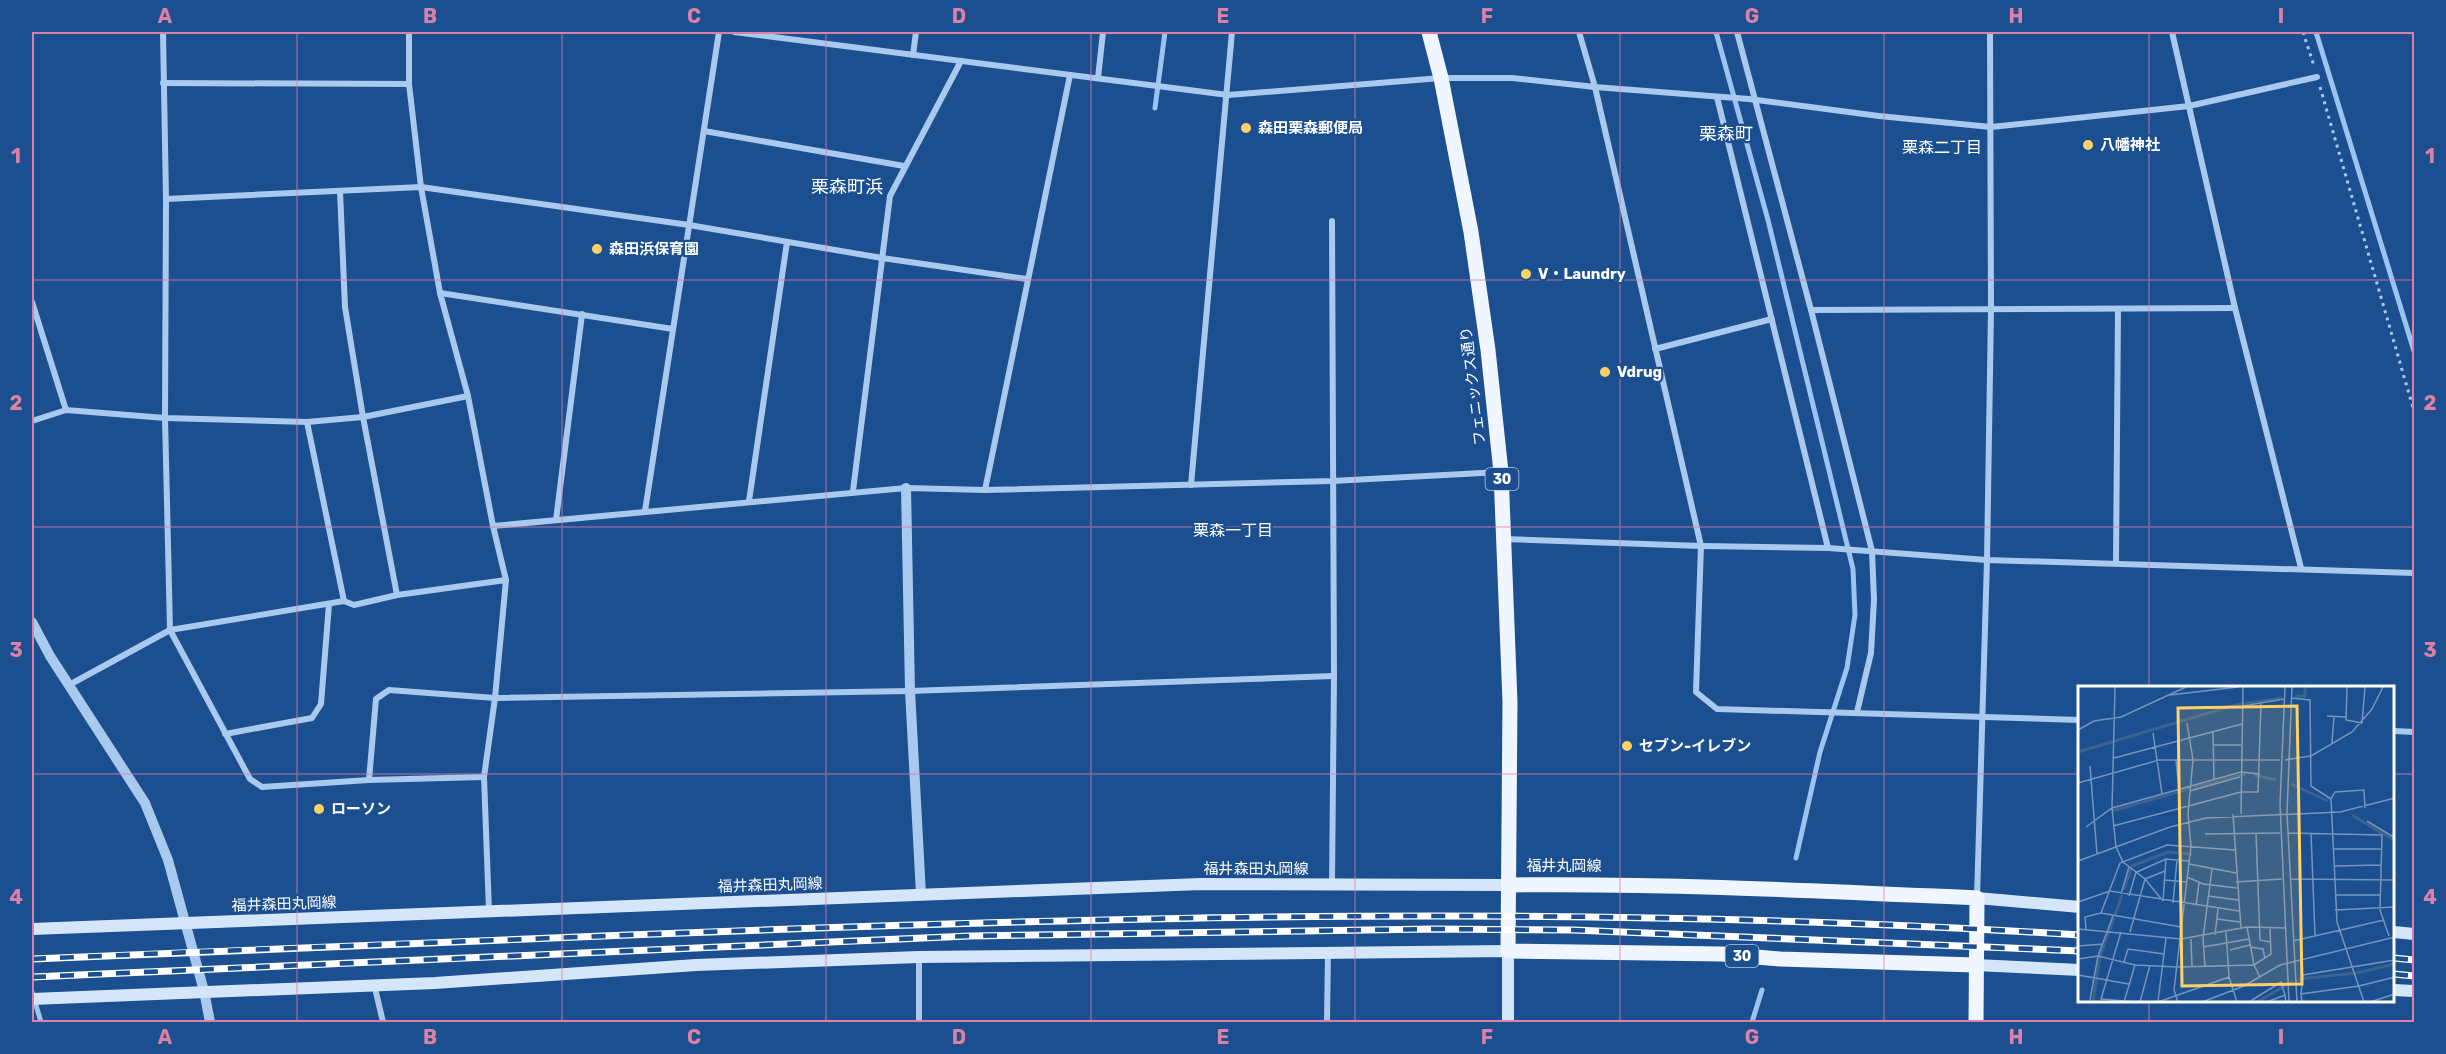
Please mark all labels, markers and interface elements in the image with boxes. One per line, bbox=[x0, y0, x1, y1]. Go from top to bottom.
text: A bbox=[158, 4, 173, 28]
text: B bbox=[423, 4, 437, 28]
text: C bbox=[687, 4, 701, 28]
text: D bbox=[952, 4, 966, 28]
text: E bbox=[1217, 4, 1229, 28]
text: F bbox=[1481, 4, 1493, 28]
text: G bbox=[1745, 4, 1759, 28]
text: H bbox=[2009, 4, 2023, 28]
text: I bbox=[2278, 4, 2284, 28]
place label: 森田栗森郵便局 bbox=[1258, 119, 1363, 137]
marker: 森田栗森郵便局 bbox=[1239, 121, 1253, 135]
district label: 栗森町 bbox=[1699, 123, 1753, 145]
place label: 八幡神社 bbox=[2100, 136, 2160, 154]
district label: 栗森二丁目 bbox=[1902, 138, 1982, 157]
marker: 八幡神社 bbox=[2081, 138, 2095, 152]
text: 1 bbox=[11, 144, 21, 168]
text: 1 bbox=[2425, 144, 2435, 168]
district label: 栗森町浜 bbox=[811, 176, 883, 198]
place label: 森田浜保育園 bbox=[609, 240, 699, 258]
marker: 森田浜保育園 bbox=[590, 242, 604, 256]
place label: V・Laundry bbox=[1538, 265, 1626, 283]
marker: V・Laundry bbox=[1519, 267, 1533, 281]
street label: フェニックス通り bbox=[1457, 326, 1489, 446]
place label: Vdrug bbox=[1617, 363, 1662, 381]
marker: Vdrug bbox=[1598, 365, 1612, 379]
text: 2 bbox=[10, 391, 23, 415]
text: 2 bbox=[2424, 391, 2437, 415]
road number: 30 bbox=[1486, 468, 1518, 490]
district label: 栗森一丁目 bbox=[1193, 521, 1273, 540]
text: 3 bbox=[9, 638, 23, 662]
text: 3 bbox=[2423, 638, 2437, 662]
inset map bbox=[2078, 686, 2395, 1003]
place label: セブン-イレブン bbox=[1639, 737, 1751, 755]
marker: セブン-イレブン bbox=[1620, 739, 1634, 753]
place label: ローソン bbox=[331, 800, 391, 818]
marker: ローソン bbox=[312, 802, 326, 816]
street label: 福井丸岡線 bbox=[1526, 857, 1602, 875]
street label: 福井森田丸岡線 bbox=[1203, 860, 1309, 878]
street label: 福井森田丸岡線 bbox=[717, 874, 823, 896]
text: 4 bbox=[9, 885, 23, 909]
text: 4 bbox=[2423, 885, 2437, 909]
street label: 福井森田丸岡線 bbox=[231, 893, 337, 915]
road number: 30 bbox=[1726, 945, 1758, 967]
text: A bbox=[158, 1025, 173, 1049]
text: B bbox=[423, 1025, 437, 1049]
text: C bbox=[687, 1025, 701, 1049]
text: D bbox=[952, 1025, 966, 1049]
text: E bbox=[1217, 1025, 1229, 1049]
text: F bbox=[1481, 1025, 1493, 1049]
text: G bbox=[1745, 1025, 1759, 1049]
text: H bbox=[2009, 1025, 2023, 1049]
text: I bbox=[2278, 1025, 2284, 1049]

